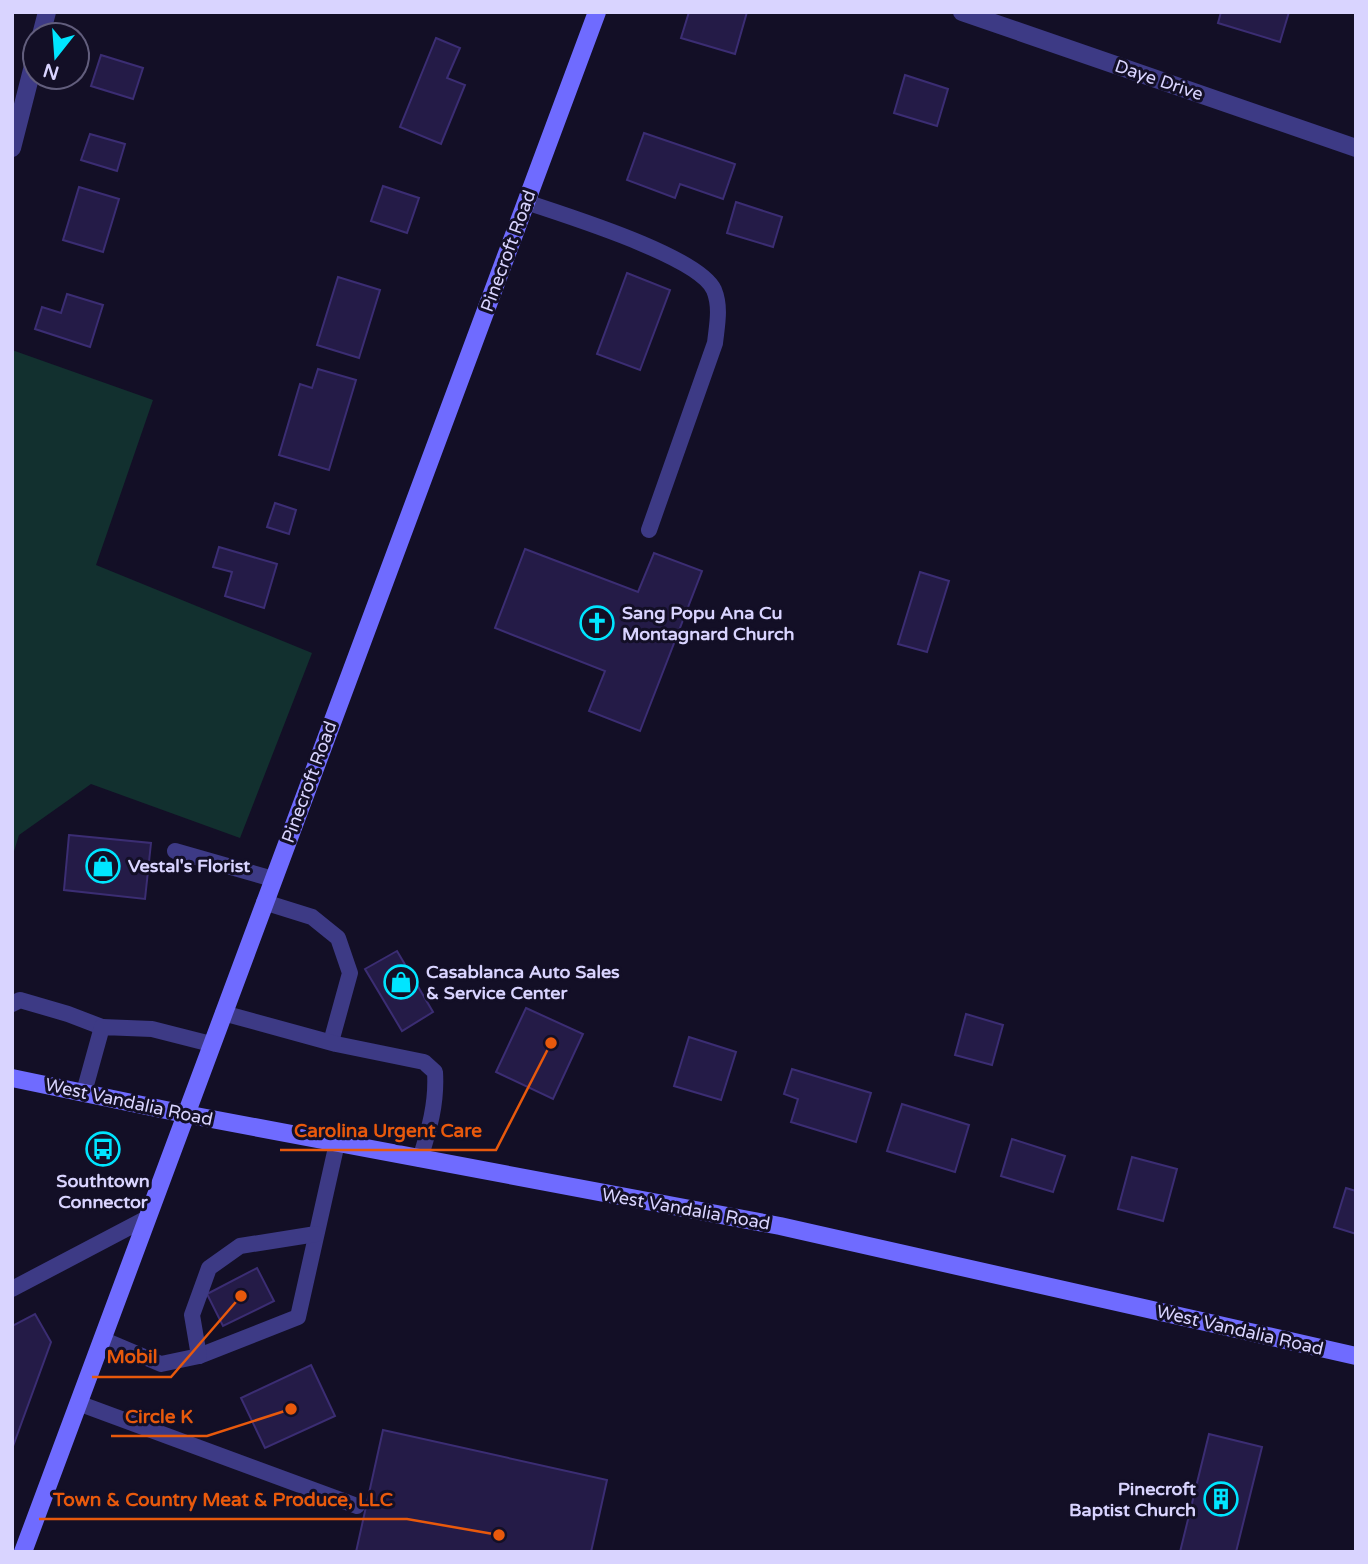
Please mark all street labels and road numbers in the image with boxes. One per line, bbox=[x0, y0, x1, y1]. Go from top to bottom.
street label: Daye Drive bbox=[1112, 55, 1206, 105]
street label: Pinecroft Road bbox=[476, 187, 540, 315]
street label: Pinecroft Road bbox=[277, 718, 341, 846]
street label: West Vandalia Road bbox=[43, 1073, 215, 1131]
street label: West Vandalia Road bbox=[600, 1183, 772, 1235]
street label: West Vandalia Road bbox=[1154, 1300, 1326, 1360]

